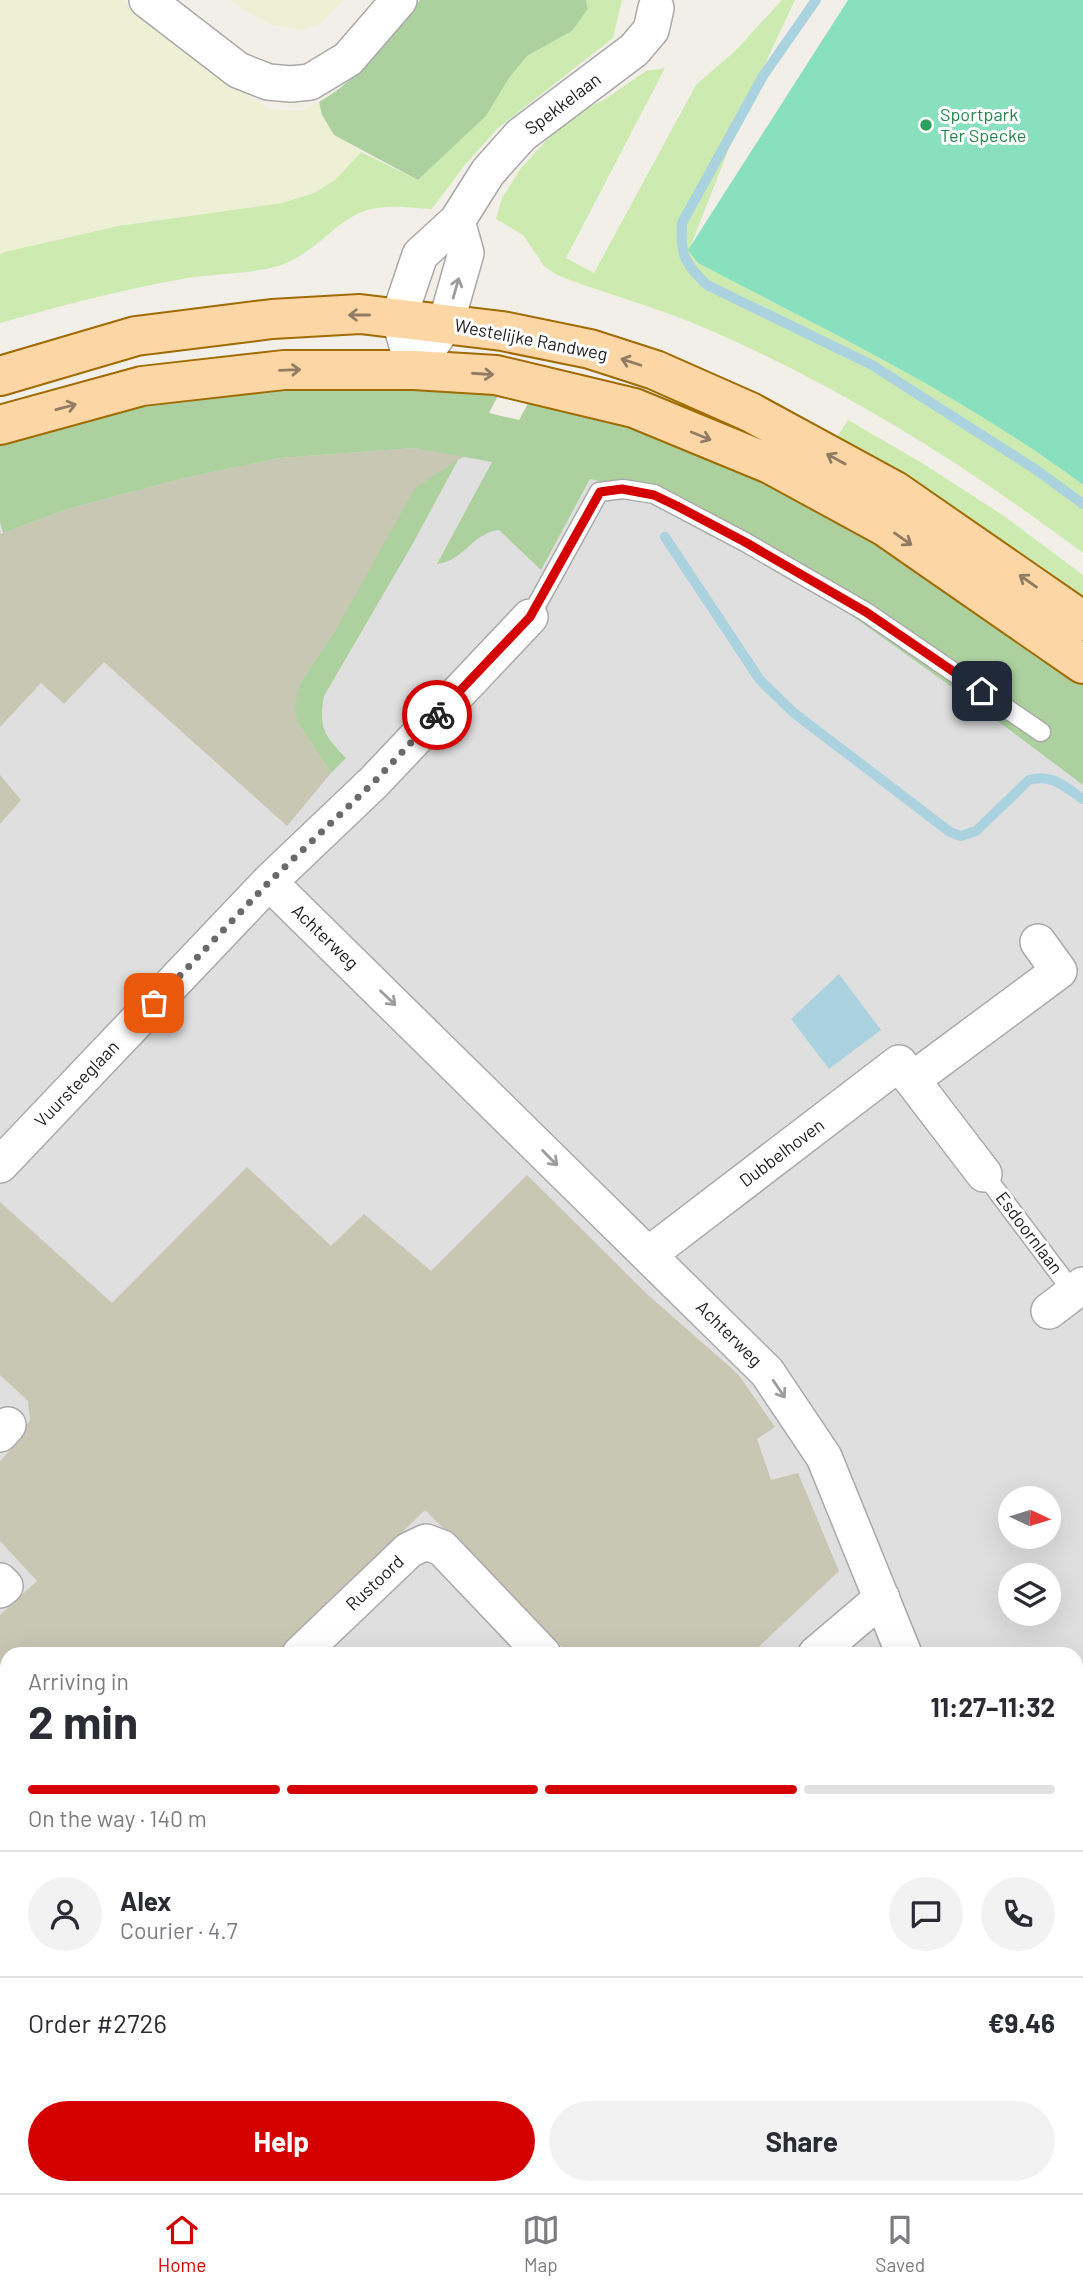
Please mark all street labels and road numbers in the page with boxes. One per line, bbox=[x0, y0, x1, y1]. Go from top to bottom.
street label: Spekkelaan bbox=[520, 67, 605, 139]
street label: Westelijke Randweg bbox=[453, 313, 610, 365]
street label: Achterweg bbox=[288, 899, 364, 974]
street label: Vuursteeglaan bbox=[29, 1035, 123, 1131]
street label: Dubbelhoven bbox=[735, 1113, 828, 1191]
street label: Esdoornlaan bbox=[992, 1187, 1068, 1278]
street label: Achterweg bbox=[692, 1296, 767, 1371]
street label: Rustoord bbox=[341, 1550, 408, 1615]

